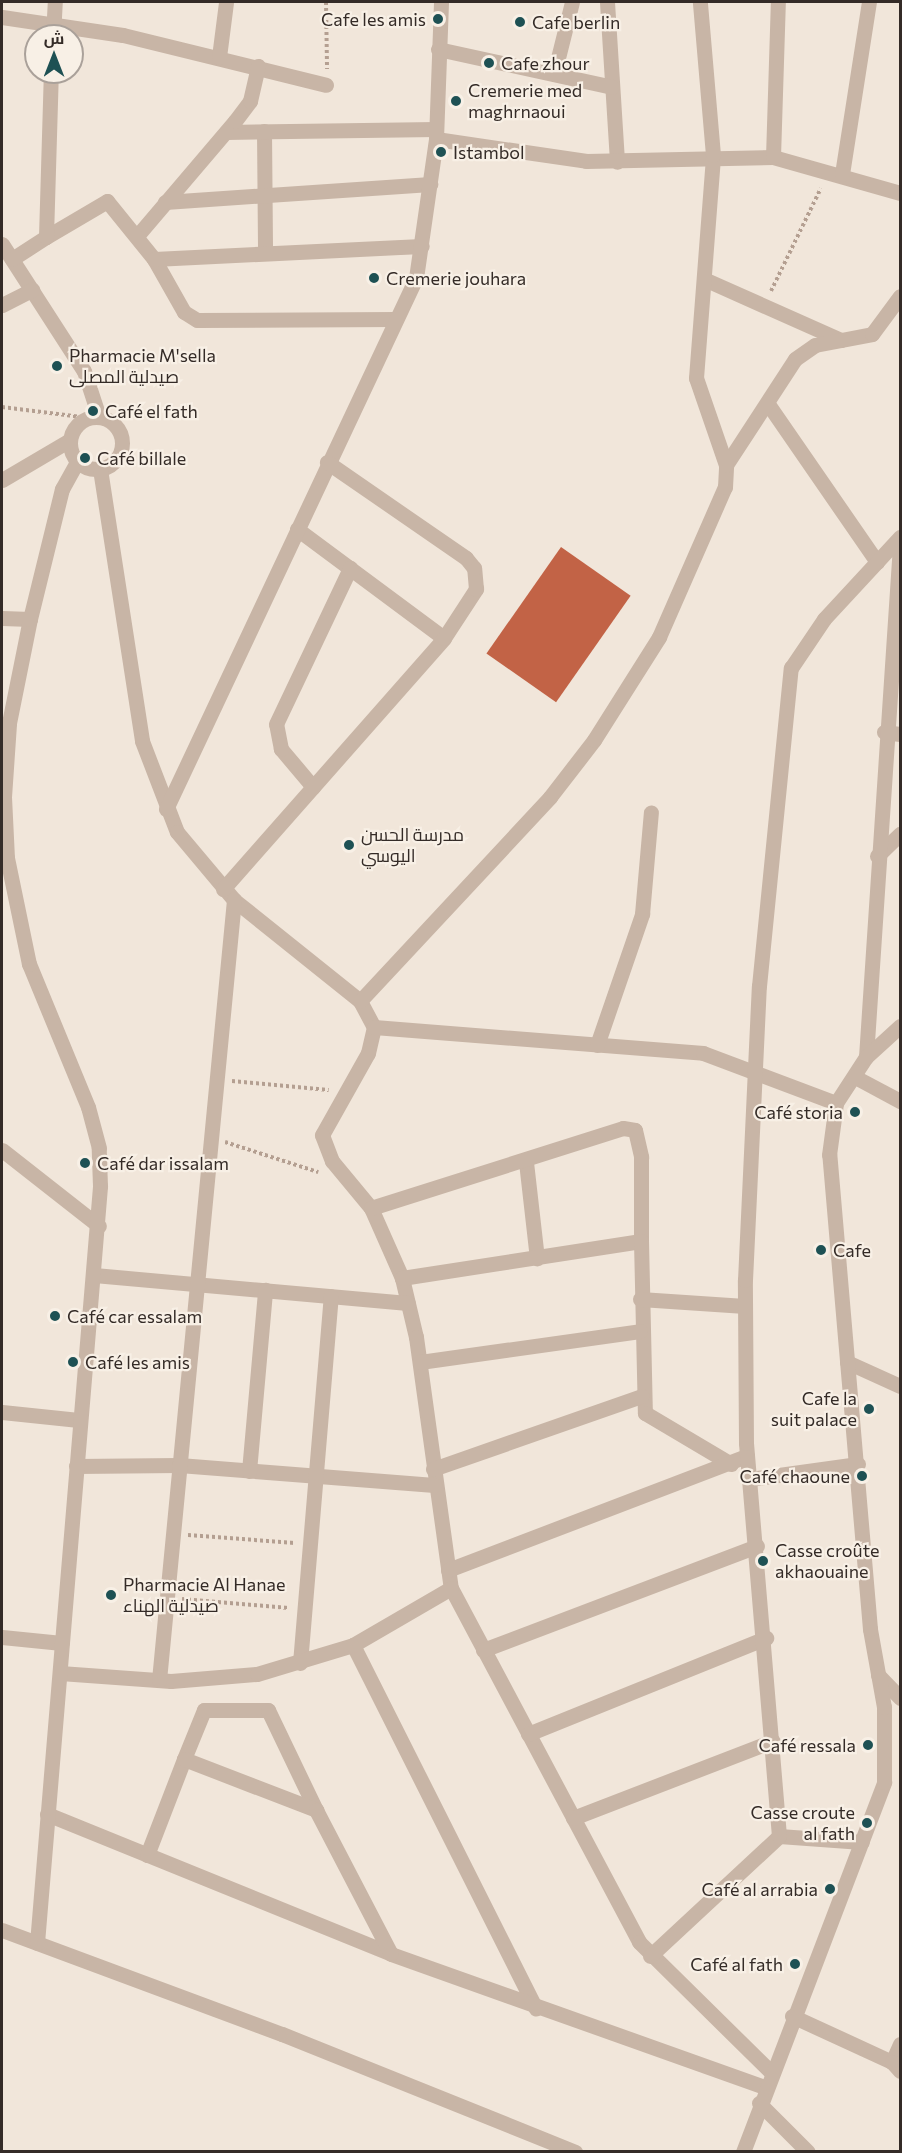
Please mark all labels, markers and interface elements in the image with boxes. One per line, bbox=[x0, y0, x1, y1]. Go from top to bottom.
place label: Cafe les amis bbox=[321, 8, 426, 30]
place label: Cafe berlin bbox=[532, 11, 620, 33]
marker: Cafe les amis bbox=[431, 12, 445, 26]
marker: Cafe berlin bbox=[513, 15, 527, 29]
north arrow bbox=[24, 24, 84, 84]
text: ش bbox=[44, 28, 64, 47]
place label: Cafe zhour bbox=[501, 52, 590, 74]
marker: Cafe zhour bbox=[482, 56, 496, 70]
place label: Cremerie med maghrnaoui bbox=[468, 80, 582, 122]
marker: Cremerie med maghrnaoui bbox=[449, 94, 463, 108]
place label: Istambol bbox=[453, 141, 525, 163]
marker: Istambol bbox=[434, 145, 448, 159]
place label: Cremerie jouhara bbox=[386, 267, 526, 289]
marker: Cremerie jouhara bbox=[367, 271, 381, 285]
place label: Pharmacie M'sella صيدلية المصلى bbox=[69, 345, 216, 388]
marker: Pharmacie M'sella صيدلية المصلى bbox=[50, 359, 64, 373]
place label: Café el fath bbox=[105, 400, 198, 422]
marker: Café el fath bbox=[86, 404, 100, 418]
place label: Café billale bbox=[97, 447, 186, 469]
marker: Café billale bbox=[78, 451, 92, 465]
place label: مدرسة الحسن اليوسي bbox=[361, 824, 464, 866]
marker: مدرسة الحسن اليوسي bbox=[342, 838, 356, 852]
place label: Café storia bbox=[754, 1101, 843, 1123]
marker: Café storia bbox=[848, 1105, 862, 1119]
place label: Café dar issalam bbox=[97, 1152, 229, 1174]
marker: Café dar issalam bbox=[78, 1156, 92, 1170]
place label: Cafe bbox=[833, 1239, 871, 1261]
marker: Cafe bbox=[814, 1243, 828, 1257]
place label: Café car essalam bbox=[67, 1305, 202, 1327]
marker: Café car essalam bbox=[48, 1309, 62, 1323]
place label: Café les amis bbox=[85, 1351, 190, 1373]
marker: Café les amis bbox=[66, 1355, 80, 1369]
place label: Cafe la suit palace bbox=[771, 1388, 857, 1430]
marker: Cafe la suit palace bbox=[862, 1402, 876, 1416]
place label: Café chaoune bbox=[739, 1465, 850, 1487]
marker: Café chaoune bbox=[855, 1469, 869, 1483]
place label: Casse croûte akhaouaine bbox=[775, 1540, 879, 1582]
marker: Casse croûte akhaouaine bbox=[756, 1554, 770, 1568]
place label: Pharmacie Al Hanae صيدلية الهناء bbox=[123, 1574, 285, 1616]
marker: Pharmacie Al Hanae صيدلية الهناء bbox=[104, 1588, 118, 1602]
place label: Café ressala bbox=[759, 1734, 856, 1756]
marker: Café ressala bbox=[861, 1738, 875, 1752]
place label: Casse croute al fath bbox=[751, 1802, 855, 1844]
marker: Casse croute al fath bbox=[860, 1816, 874, 1830]
place label: Café al arrabia bbox=[701, 1878, 818, 1900]
marker: Café al arrabia bbox=[823, 1882, 837, 1896]
place label: Café al fath bbox=[690, 1953, 783, 1975]
marker: Café al fath bbox=[788, 1957, 802, 1971]

